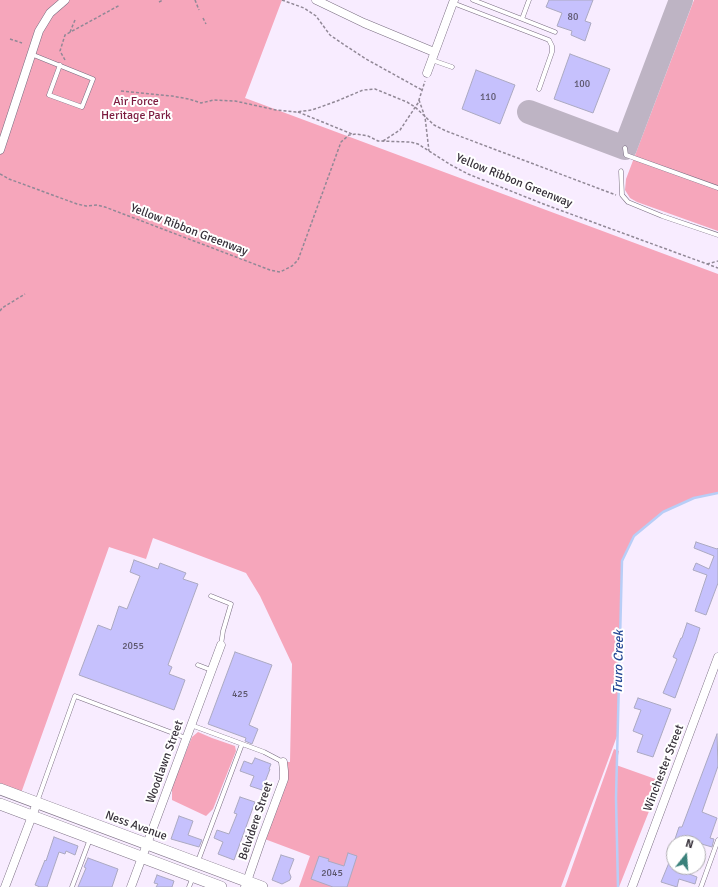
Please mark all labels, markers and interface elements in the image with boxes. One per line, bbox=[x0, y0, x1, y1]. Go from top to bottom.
house number: 80 bbox=[568, 11, 578, 23]
house number: 100 bbox=[574, 78, 590, 90]
house number: 110 bbox=[480, 91, 496, 103]
park label: Air Force Heritage Park bbox=[101, 95, 171, 123]
street label: Yellow Ribbon Greenway bbox=[454, 151, 574, 211]
street label: Yellow Ribbon Greenway bbox=[128, 201, 250, 259]
water label: Truro Creek bbox=[611, 630, 627, 694]
house number: 2055 bbox=[122, 640, 144, 652]
house number: 425 bbox=[232, 688, 248, 700]
street label: Woodlawn Street bbox=[143, 719, 187, 805]
street label: Winchester Street bbox=[641, 723, 687, 813]
street label: Belvidere Street bbox=[236, 780, 276, 862]
street label: Ness Avenue bbox=[103, 808, 169, 844]
north arrow bbox=[666, 835, 706, 875]
text: N bbox=[684, 837, 695, 851]
house number: 2045 bbox=[321, 867, 343, 879]

